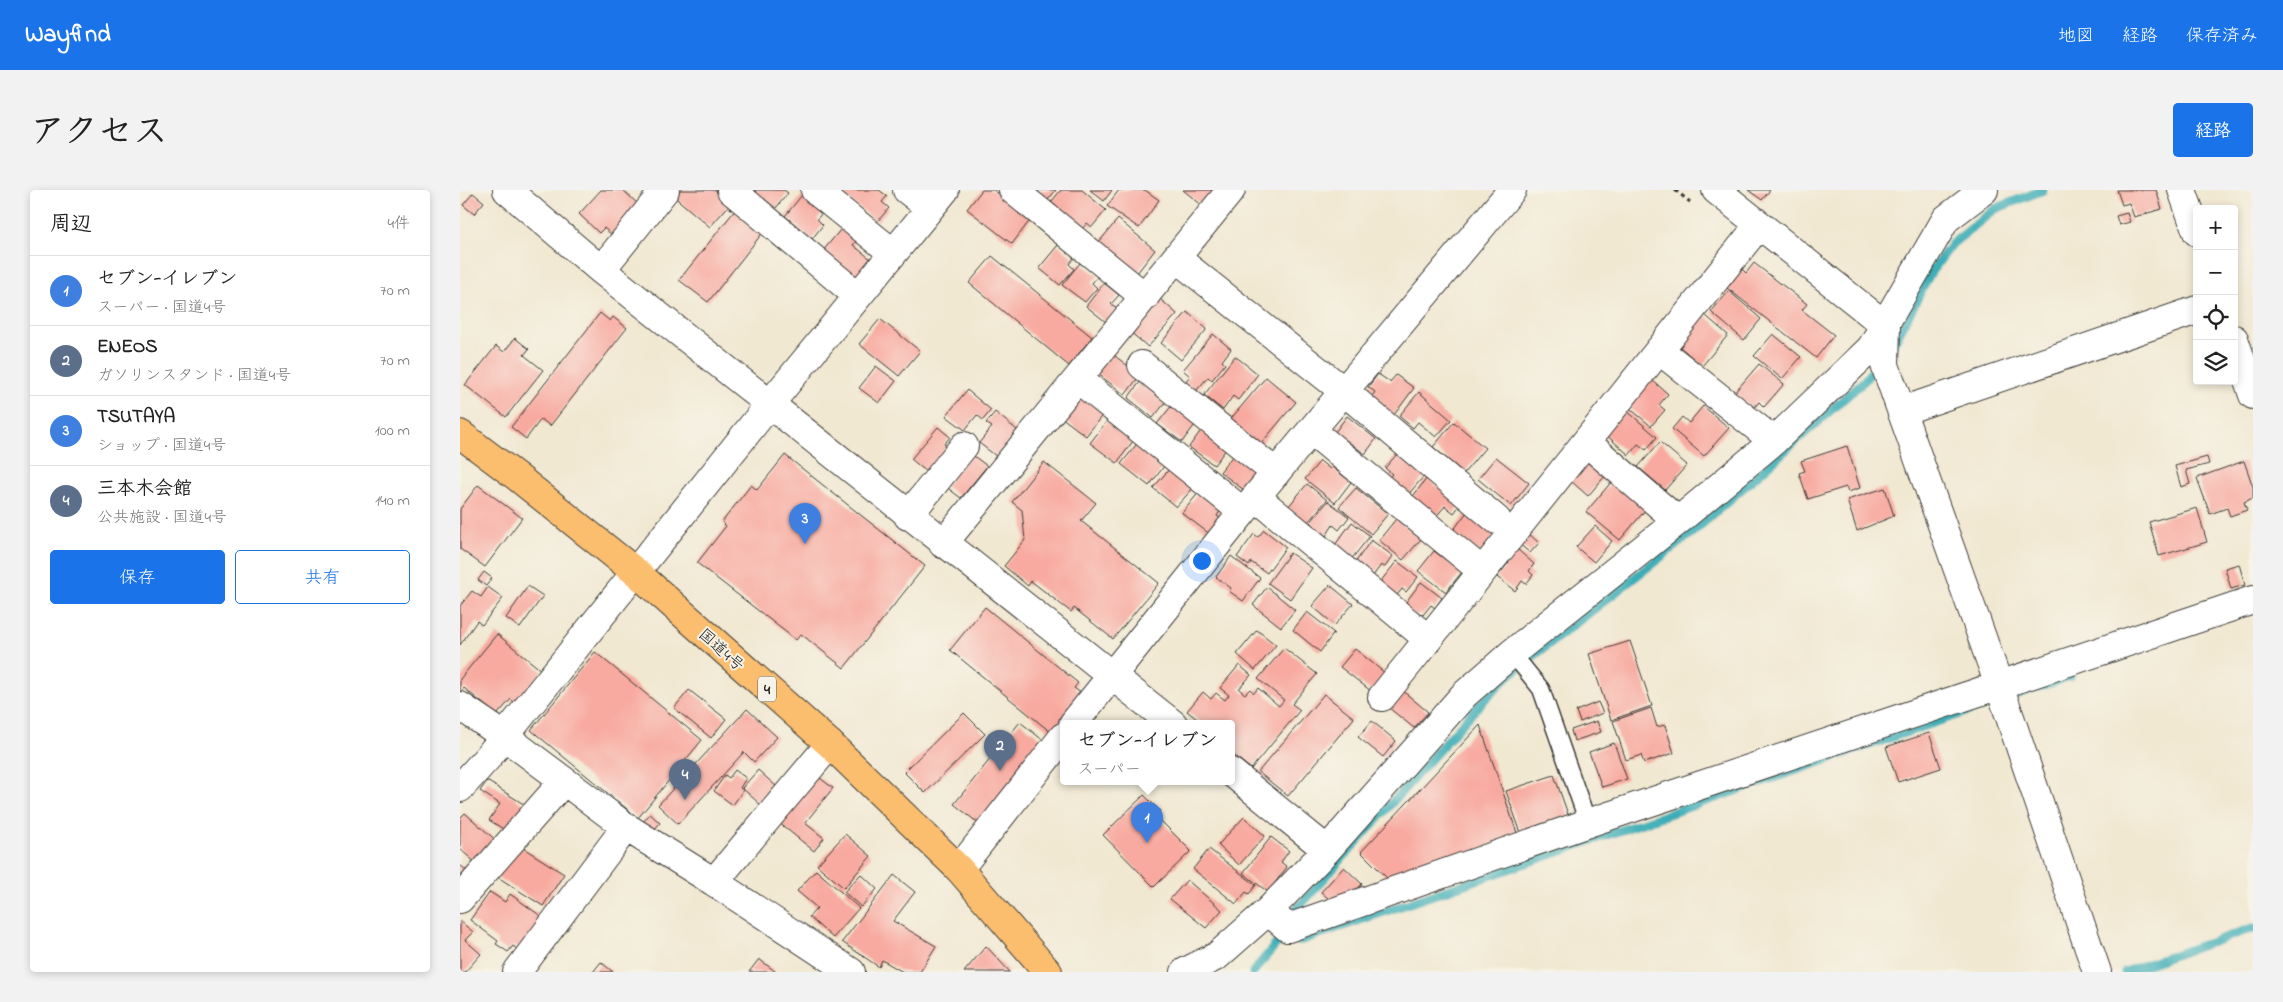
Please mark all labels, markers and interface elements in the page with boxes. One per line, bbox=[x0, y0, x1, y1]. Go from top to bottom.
text: Wayfind bbox=[25, 18, 111, 53]
text: 地図 bbox=[2058, 24, 2094, 50]
text: 経路 bbox=[2122, 24, 2158, 50]
text: 保存済み bbox=[2186, 24, 2258, 50]
button: 経路 bbox=[2173, 103, 2253, 157]
text: アクセス bbox=[30, 108, 168, 159]
map controls bbox=[2193, 205, 2238, 385]
button: + bbox=[2193, 205, 2238, 250]
text: 周辺 bbox=[50, 210, 92, 240]
text: 4件 bbox=[387, 212, 410, 236]
button: − bbox=[2193, 250, 2238, 295]
text: セブン-イレブン bbox=[97, 266, 237, 293]
text: 1 bbox=[63, 279, 69, 303]
text: 70 m bbox=[380, 279, 410, 303]
button: locate bbox=[2193, 295, 2238, 340]
text: スーパー · 国道4号 bbox=[97, 296, 226, 320]
text: ENEOS bbox=[97, 334, 158, 361]
button: layers bbox=[2193, 340, 2238, 385]
text: 2 bbox=[62, 349, 70, 373]
text: 70 m bbox=[380, 349, 410, 373]
text: ガソリンスタンド · 国道4号 bbox=[97, 364, 291, 388]
text: TSUTAYA bbox=[97, 404, 175, 431]
text: 3 bbox=[63, 419, 69, 443]
text: 100 m bbox=[375, 419, 410, 443]
text: ショップ · 国道4号 bbox=[97, 434, 226, 458]
text: 三本木会館 bbox=[97, 476, 192, 503]
text: 4 bbox=[63, 489, 69, 513]
text: 140 m bbox=[375, 489, 410, 513]
pin: 3 bbox=[789, 503, 821, 544]
text: 公共施設 · 国道4号 bbox=[97, 506, 227, 530]
your location bbox=[1189, 548, 1215, 574]
button: 保存 bbox=[50, 550, 225, 604]
button: 共有 bbox=[235, 550, 410, 604]
street label: 国道4号 bbox=[692, 623, 749, 678]
road number: 4 bbox=[758, 676, 776, 702]
popup bbox=[1060, 720, 1235, 785]
text: セブン-イレブン bbox=[1077, 728, 1218, 755]
pin: 2 bbox=[984, 730, 1016, 771]
text: スーパー bbox=[1077, 758, 1141, 782]
pin: 4 bbox=[669, 759, 701, 800]
pin: 1 bbox=[1131, 802, 1163, 843]

